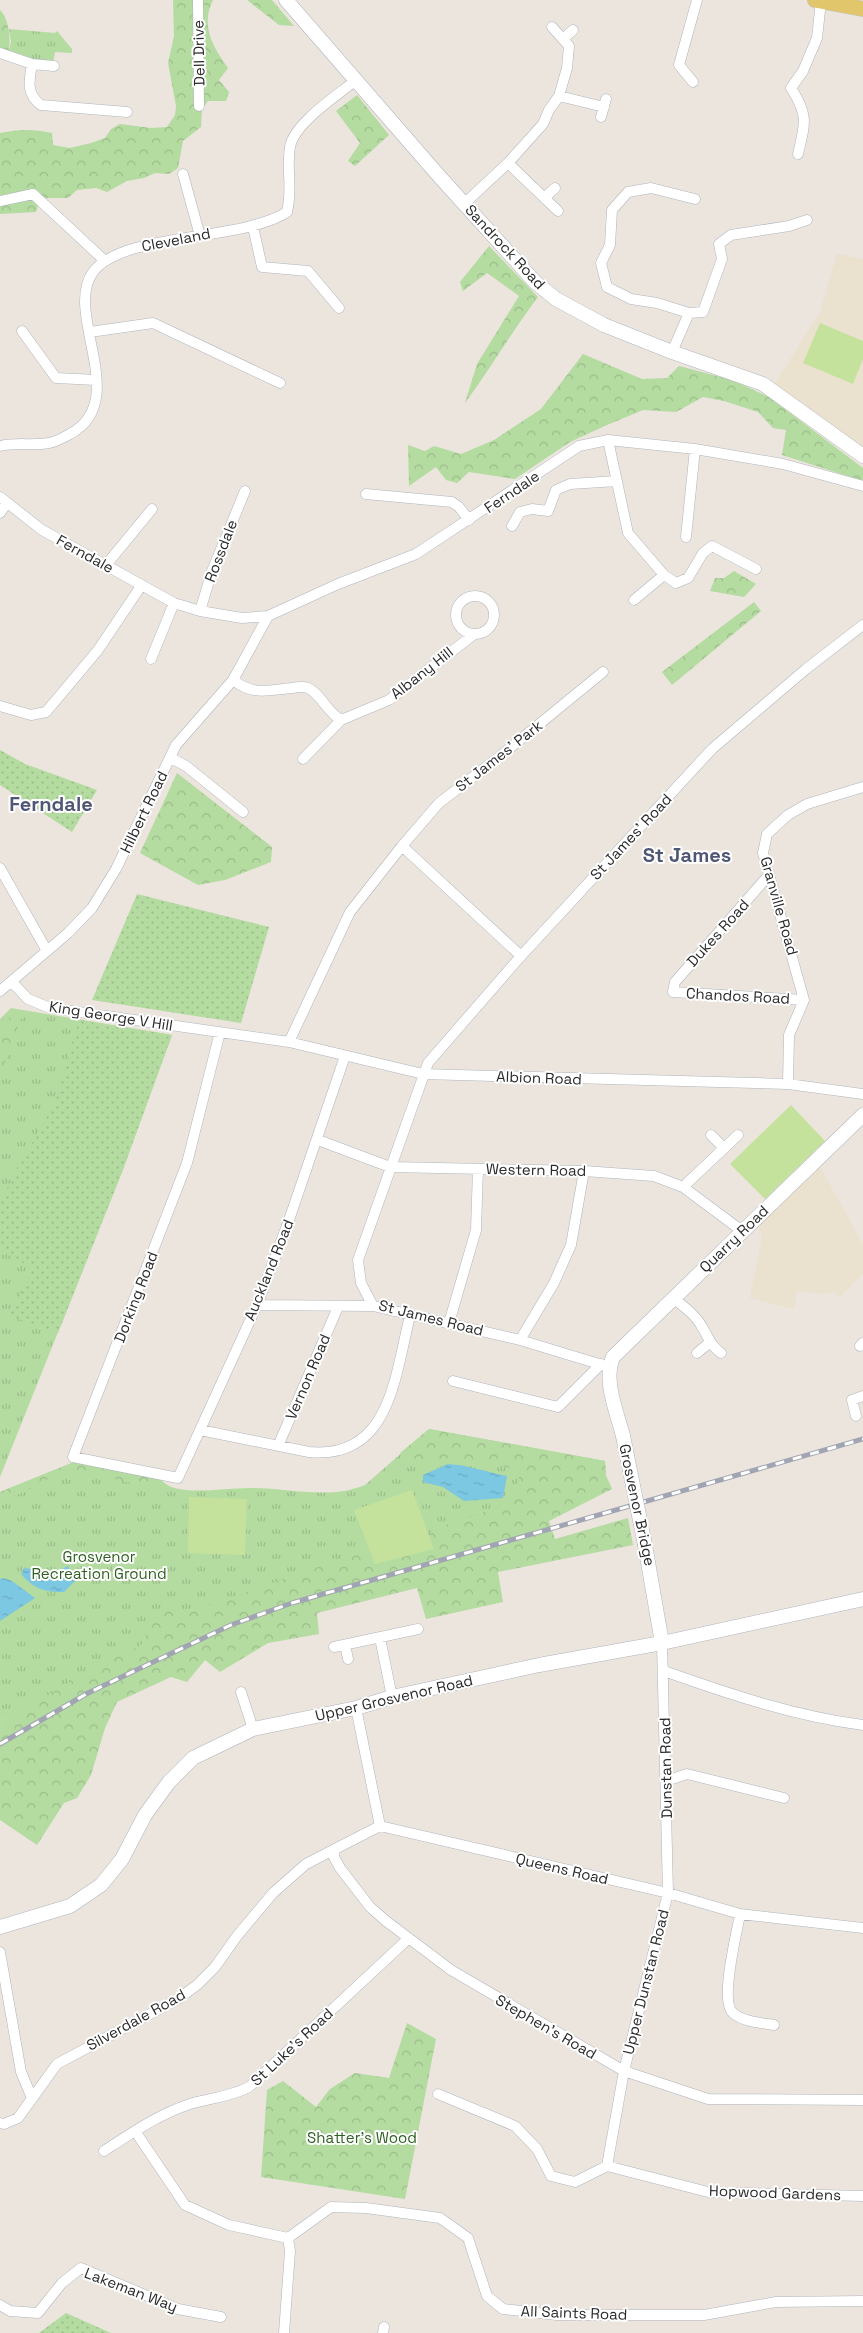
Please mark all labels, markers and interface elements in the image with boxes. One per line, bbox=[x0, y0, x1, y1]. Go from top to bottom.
street label: Dell Drive bbox=[188, 20, 209, 86]
street label: Sandrock Road bbox=[461, 200, 549, 293]
street label: Cleveland bbox=[140, 224, 212, 255]
street label: Ferndale bbox=[480, 466, 543, 517]
street label: Rossdale bbox=[200, 517, 241, 585]
street label: Ferndale bbox=[53, 530, 117, 577]
street label: Albany Hill bbox=[387, 642, 457, 703]
street label: St James' Park bbox=[451, 716, 546, 796]
street label: Hilbert Road bbox=[116, 768, 172, 856]
street label: St James' Road bbox=[586, 790, 675, 884]
district label: Ferndale bbox=[9, 791, 93, 817]
district label: St James bbox=[643, 842, 731, 868]
street label: Granville Road bbox=[756, 854, 803, 957]
street label: Dukes Road bbox=[682, 895, 753, 970]
street label: Chandos Road bbox=[686, 983, 791, 1008]
street label: King George V Hill bbox=[48, 996, 174, 1035]
street label: Albion Road bbox=[496, 1067, 582, 1088]
street label: Western Road bbox=[486, 1159, 586, 1180]
street label: Quarry Road bbox=[695, 1201, 772, 1276]
street label: Auckland Road bbox=[240, 1216, 297, 1323]
street label: Dorking Road bbox=[109, 1249, 162, 1345]
street label: St James Road bbox=[377, 1295, 486, 1340]
street label: Vernon Road bbox=[281, 1331, 334, 1423]
street label: Grosvenor Bridge bbox=[615, 1442, 660, 1568]
park label: Grosvenor Recreation Ground bbox=[31, 1547, 167, 1583]
street label: Upper Grosvenor Road bbox=[313, 1670, 475, 1725]
street label: Dunstan Road bbox=[655, 1717, 676, 1819]
street label: Queens Road bbox=[514, 1849, 610, 1888]
street label: Upper Dunstan Road bbox=[618, 1907, 673, 2057]
street label: Silverdale Road bbox=[83, 1985, 189, 2055]
street label: Stephen's Road bbox=[492, 1990, 600, 2063]
street label: St Luke's Road bbox=[247, 2004, 337, 2090]
park label: Shatter's Wood bbox=[307, 2128, 417, 2147]
street label: Hopwood Gardens bbox=[709, 2181, 841, 2204]
street label: Lakeman Way bbox=[82, 2263, 181, 2316]
street label: All Saints Road bbox=[520, 2301, 628, 2324]

